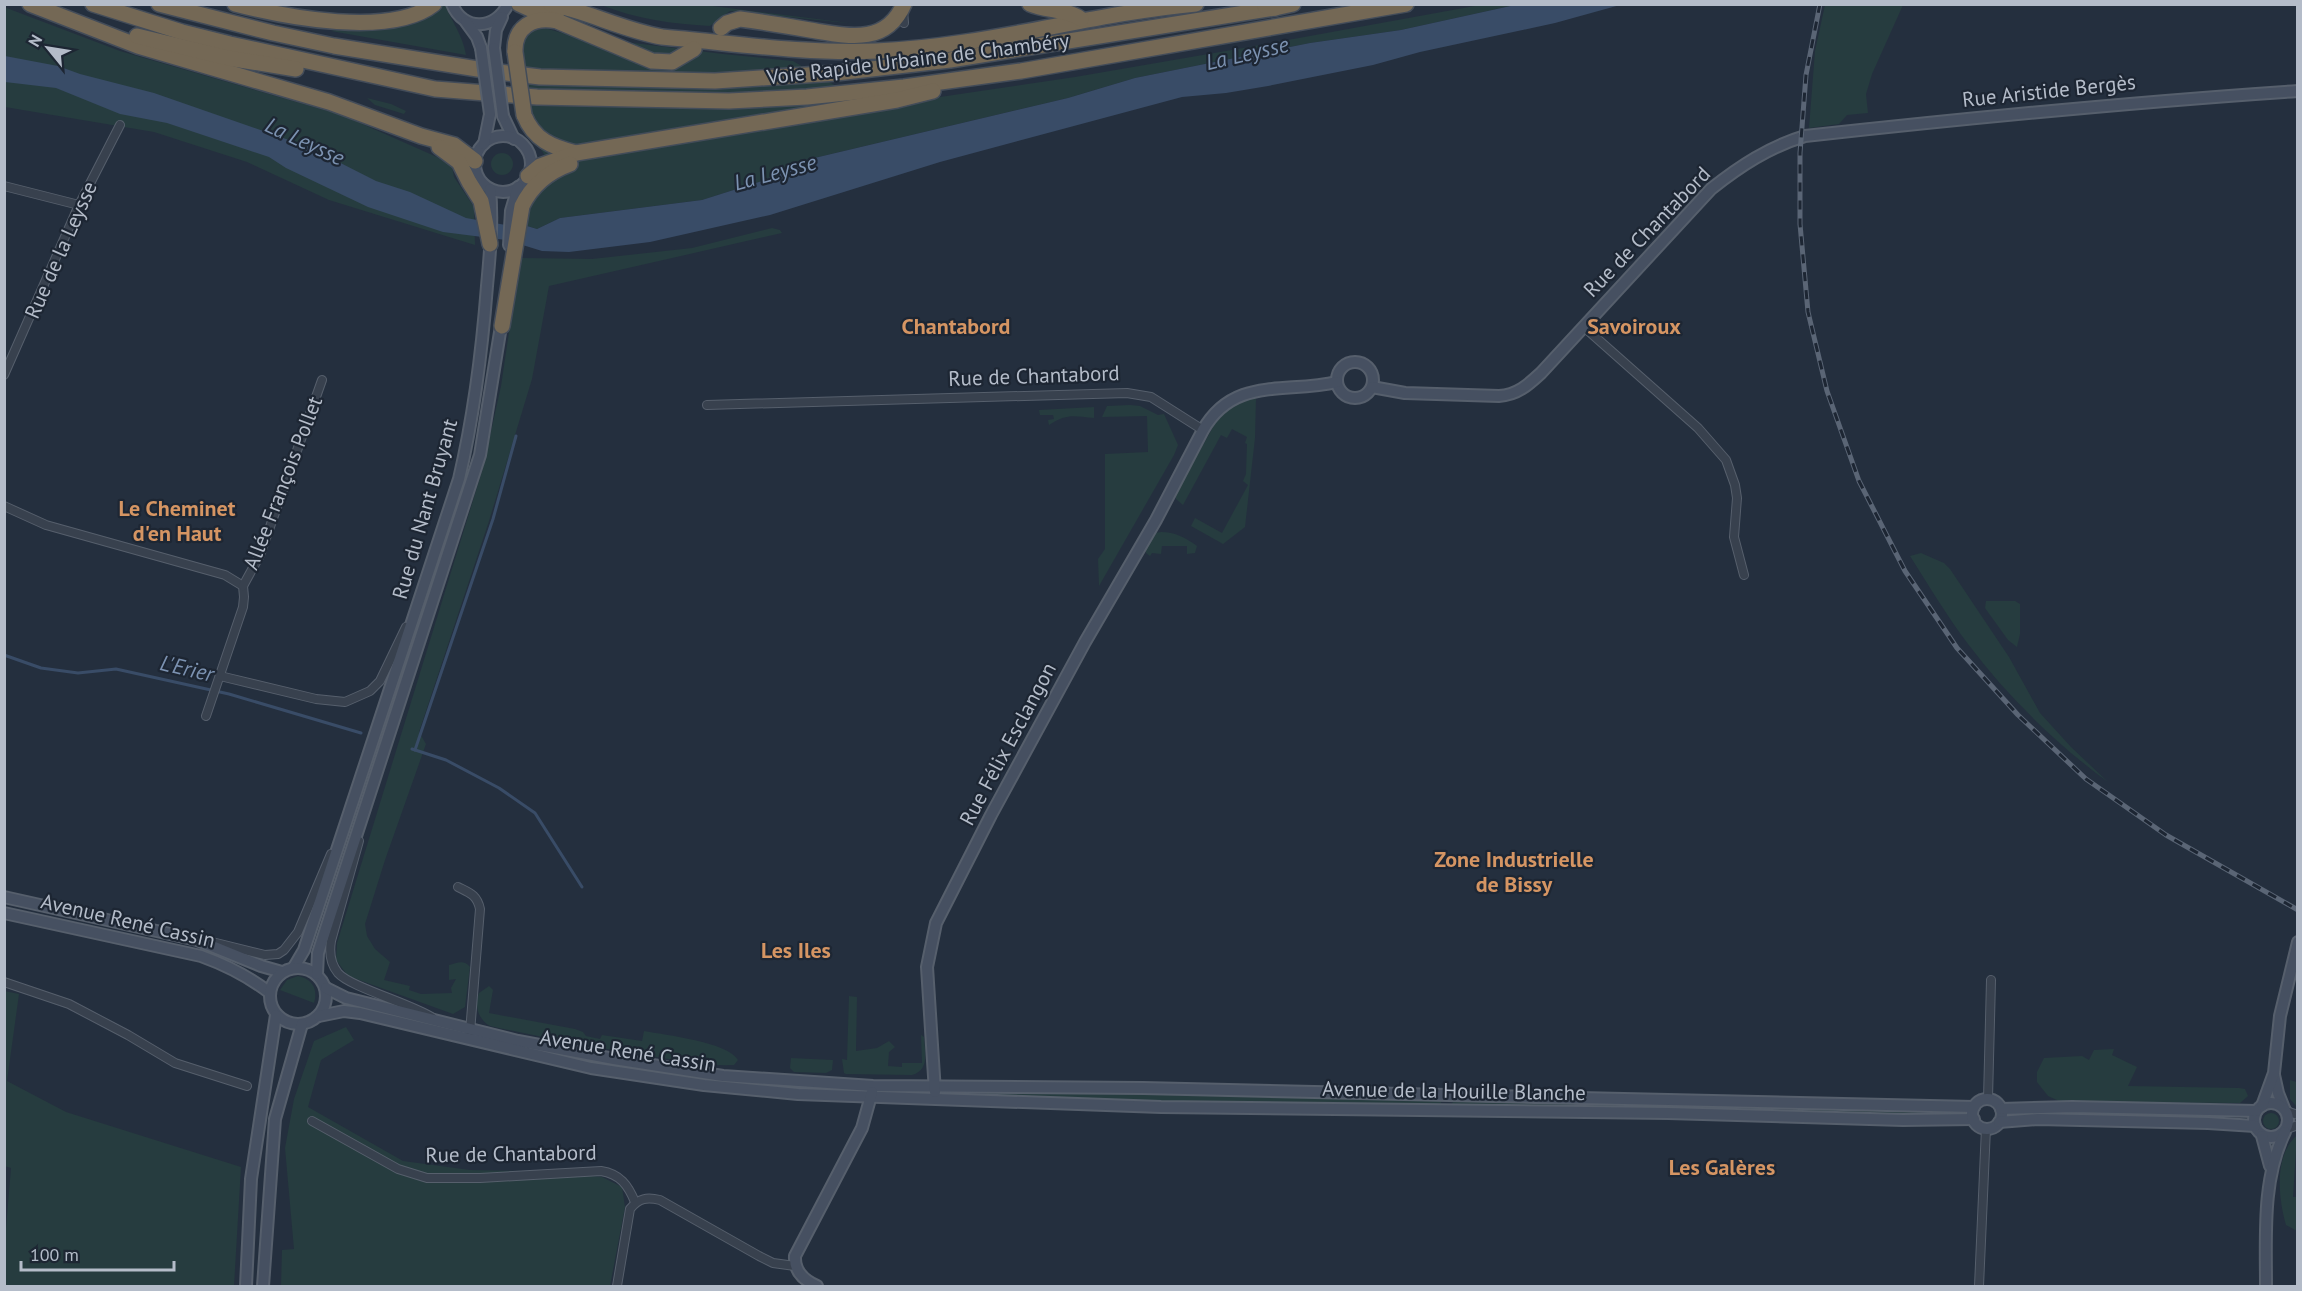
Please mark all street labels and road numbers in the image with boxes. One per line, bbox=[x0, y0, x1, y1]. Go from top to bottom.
street label: Voie Rapide Urbaine de Chambéry bbox=[764, 27, 1071, 91]
street label: Rue Aristide Bergès bbox=[1961, 68, 2137, 113]
street label: Rue de Chantabord bbox=[1577, 161, 1716, 303]
street label: Rue de la Leysse bbox=[18, 177, 103, 323]
street label: Rue de Chantabord bbox=[948, 359, 1120, 392]
street label: Allée François Pollet bbox=[237, 392, 328, 573]
street label: Rue du Nant Bruyant bbox=[386, 416, 463, 602]
street label: Rue Félix Esclangon bbox=[953, 658, 1062, 830]
street label: Avenue René Cassin bbox=[38, 887, 218, 954]
street label: Avenue René Cassin bbox=[538, 1023, 718, 1078]
street label: Avenue de la Houille Blanche bbox=[1322, 1075, 1586, 1106]
street label: Rue de Chantabord bbox=[425, 1139, 597, 1168]

